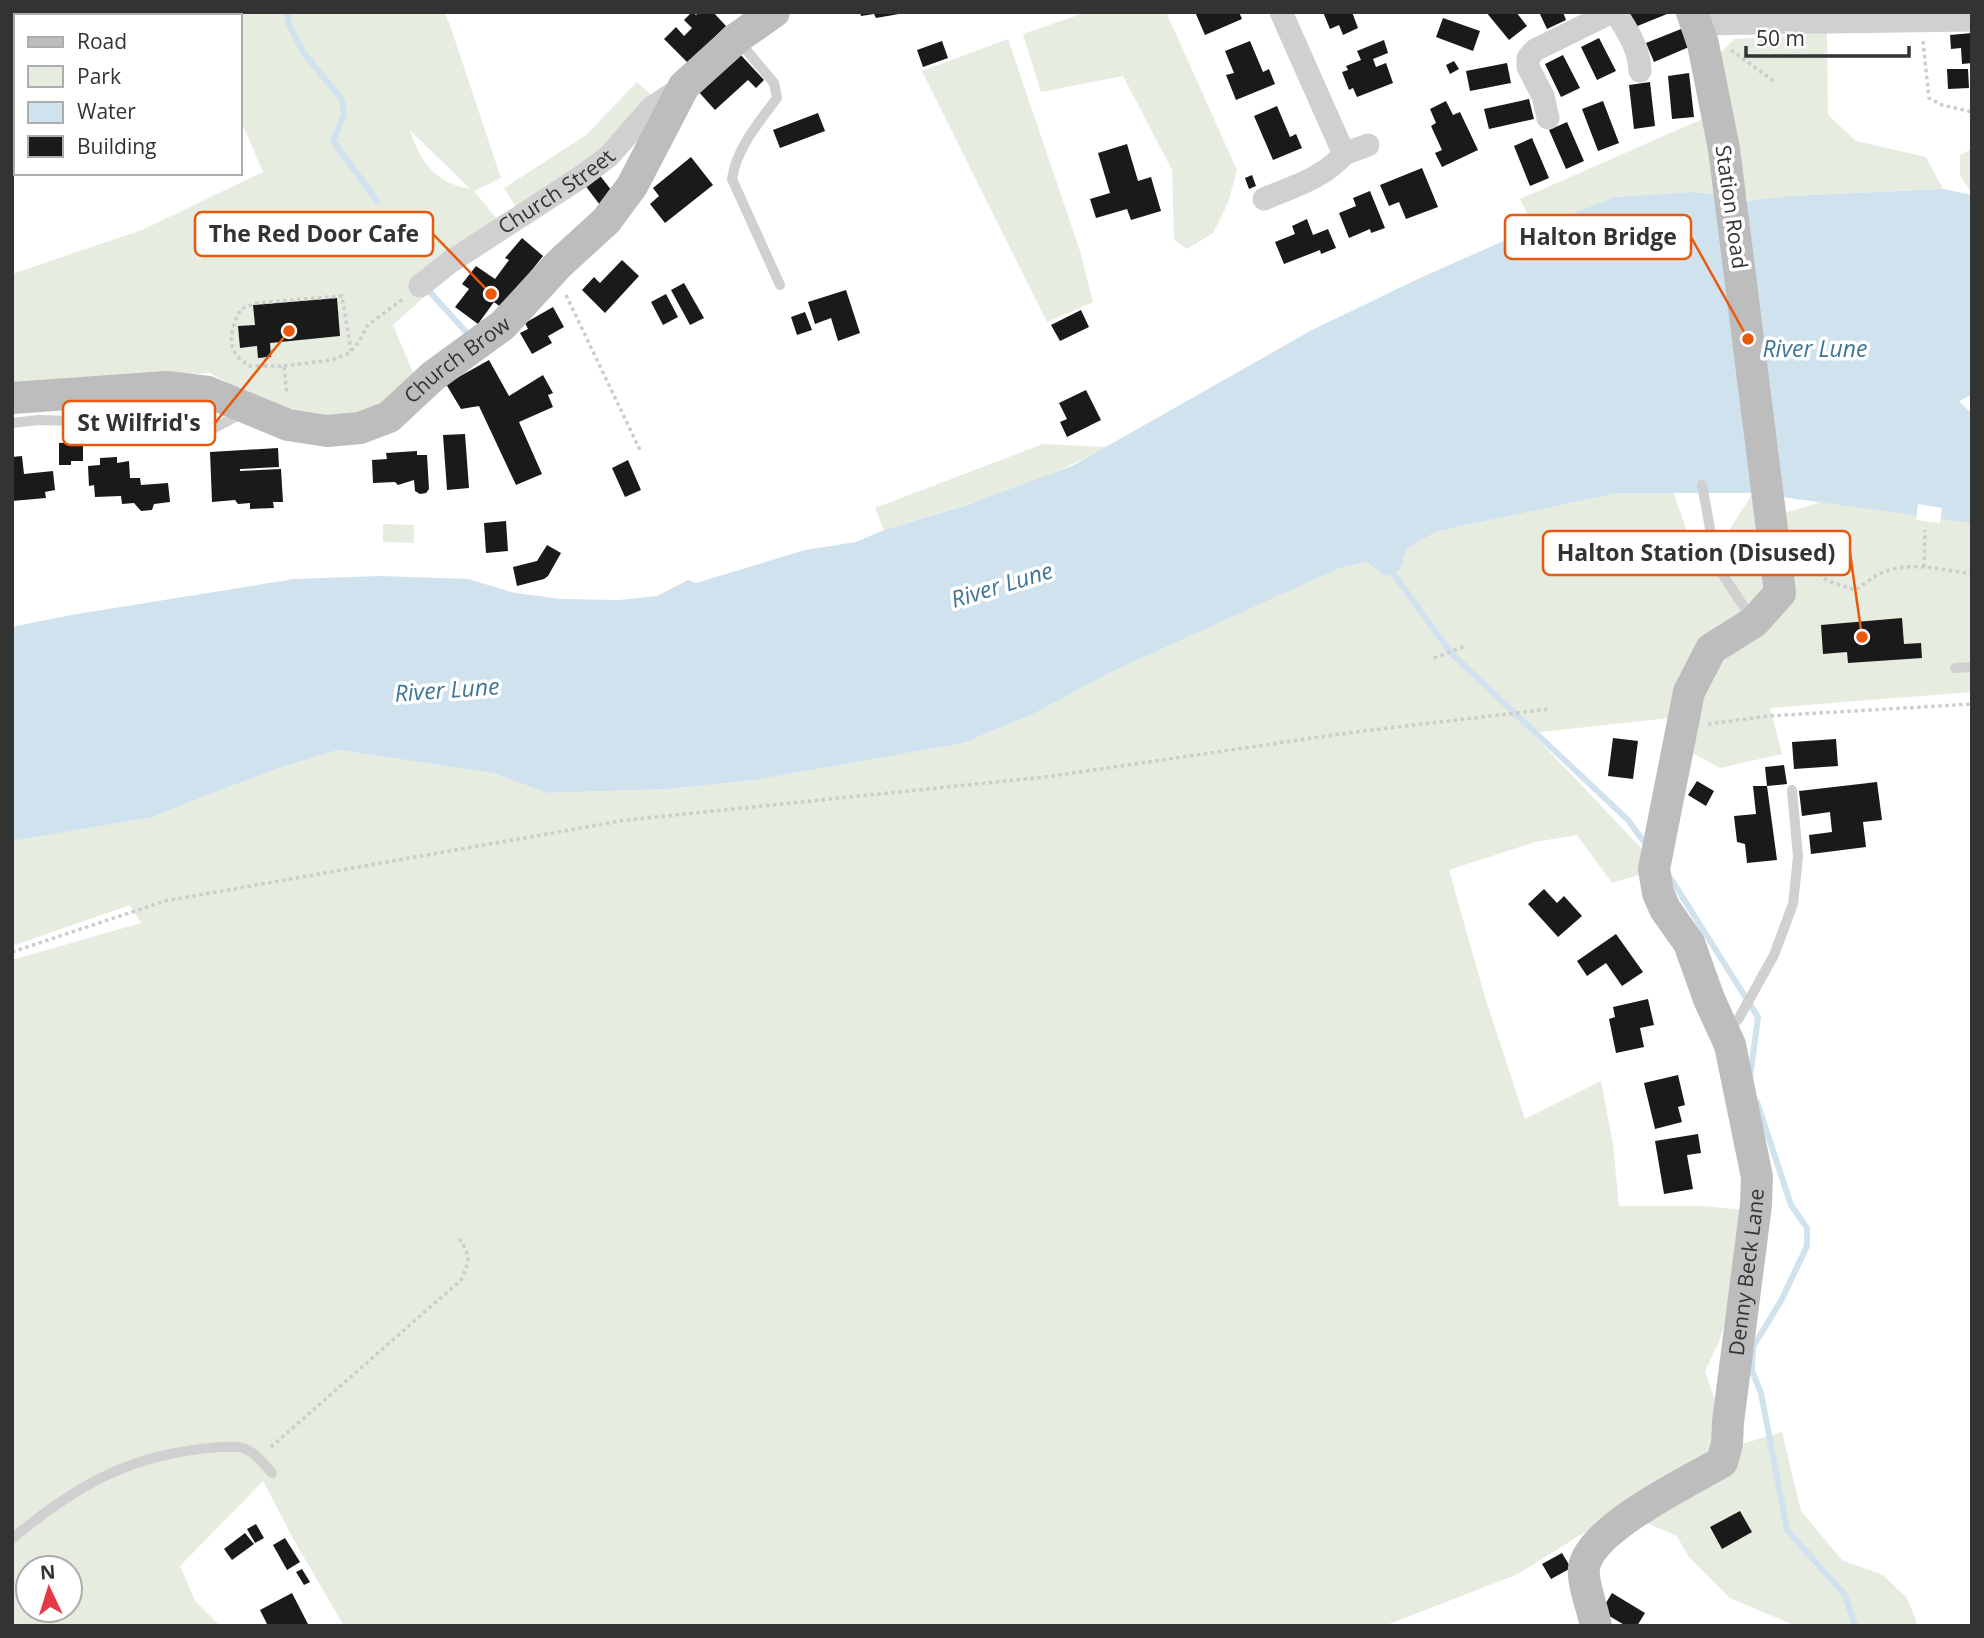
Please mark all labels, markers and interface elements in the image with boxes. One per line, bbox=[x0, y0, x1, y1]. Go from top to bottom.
legend bbox=[14, 14, 242, 175]
scale bar bbox=[1746, 14, 1909, 58]
text: 50 m bbox=[1756, 24, 1805, 52]
text: Road bbox=[77, 27, 127, 55]
text: Park bbox=[77, 62, 121, 90]
text: Water bbox=[77, 97, 136, 125]
text: Building bbox=[77, 132, 156, 160]
street label: Church Street bbox=[492, 143, 621, 240]
street label: Station Road bbox=[1709, 143, 1755, 270]
callout: The Red Door Cafe bbox=[195, 212, 433, 256]
callout: Halton Bridge bbox=[1505, 215, 1691, 259]
text: The Red Door Cafe bbox=[209, 217, 419, 249]
text: Halton Bridge bbox=[1519, 220, 1677, 252]
street label: Church Brow bbox=[398, 309, 516, 409]
water label: River Lune bbox=[1762, 332, 1868, 364]
callout: St Wilfrid's bbox=[63, 401, 215, 445]
text: St Wilfrid's bbox=[77, 406, 201, 438]
callout: Halton Station (Disused) bbox=[1543, 531, 1850, 575]
text: Halton Station (Disused) bbox=[1557, 536, 1835, 568]
water label: River Lune bbox=[947, 553, 1057, 615]
water label: River Lune bbox=[393, 669, 500, 709]
street label: Denny Beck Lane bbox=[1722, 1188, 1770, 1357]
north arrow bbox=[14, 1554, 84, 1624]
text: N bbox=[39, 1559, 56, 1586]

